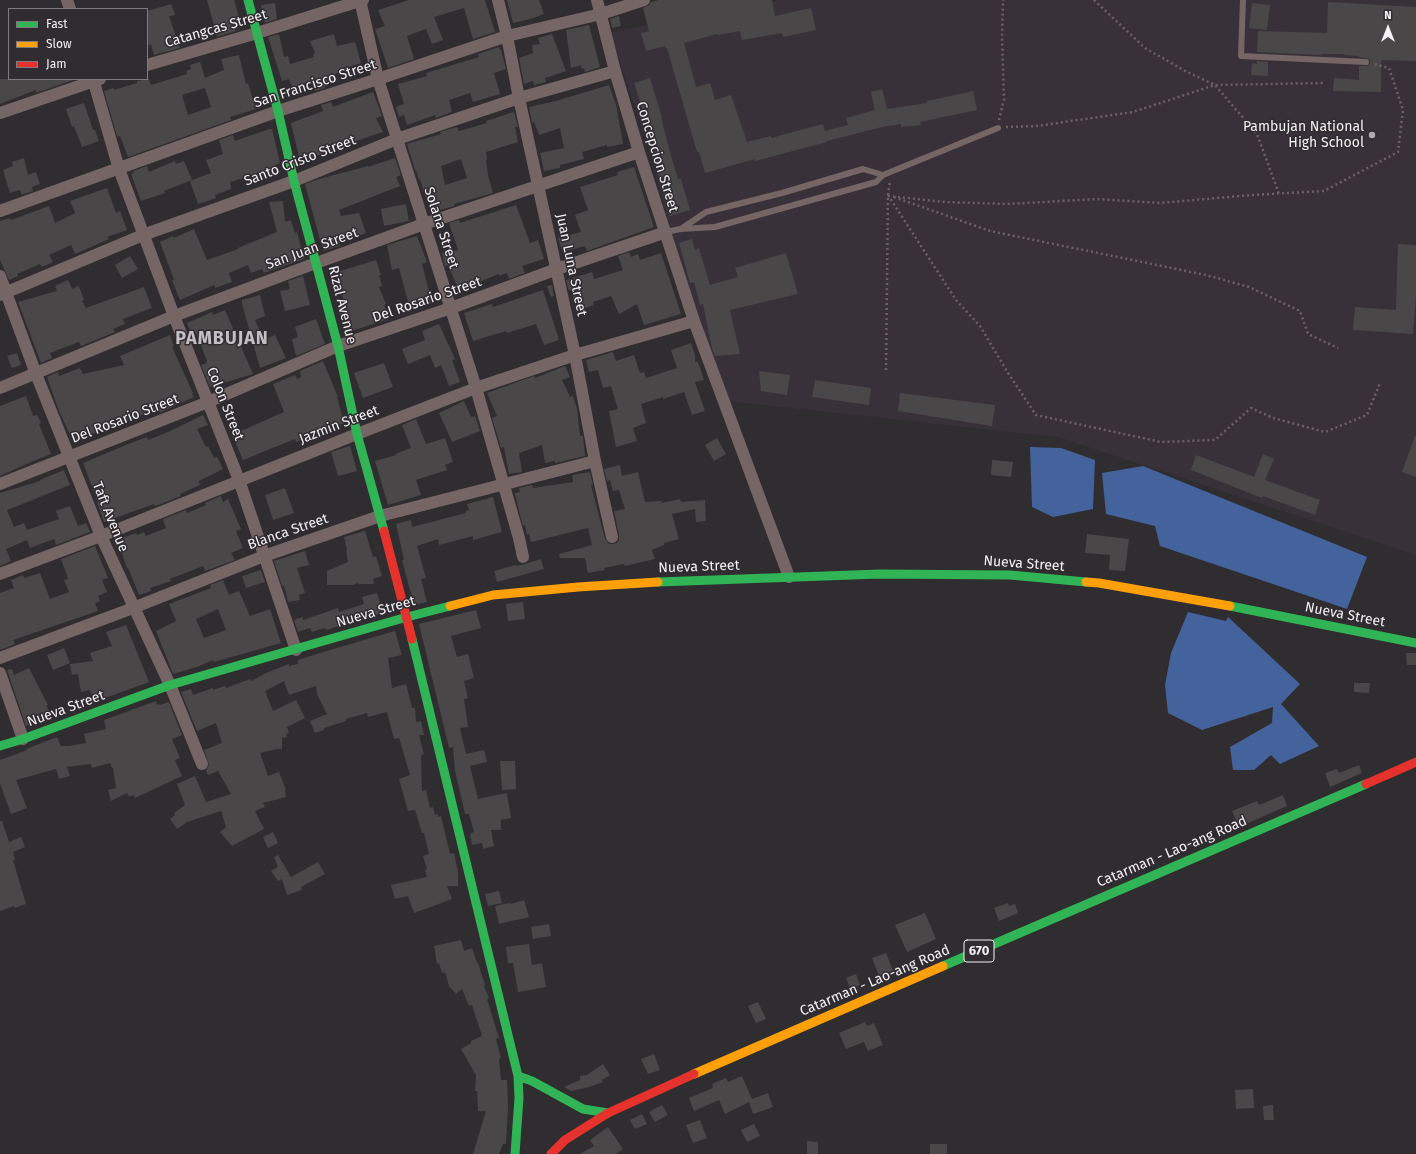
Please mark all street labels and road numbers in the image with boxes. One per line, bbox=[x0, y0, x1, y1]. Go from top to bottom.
street label: Catangcas Street bbox=[163, 6, 269, 52]
street label: San Francisco Street bbox=[252, 56, 378, 112]
street label: Concepcion Street bbox=[632, 100, 682, 214]
street label: Santo Cristo Street bbox=[242, 132, 358, 190]
street label: Solana Street bbox=[420, 185, 462, 271]
street label: Juan Luna Street bbox=[552, 212, 590, 318]
street label: San Juan Street bbox=[264, 225, 360, 273]
street label: Rizal Avenue bbox=[324, 264, 360, 346]
street label: Del Rosario Street bbox=[370, 273, 484, 327]
street label: Colon Street bbox=[203, 365, 247, 443]
street label: Del Rosario Street bbox=[69, 391, 181, 447]
street label: Jazmin Street bbox=[297, 402, 381, 448]
street label: Taft Avenue bbox=[88, 480, 132, 554]
street label: Blanca Street bbox=[245, 510, 331, 554]
street label: Nueva Street bbox=[983, 553, 1065, 575]
street label: Nueva Street bbox=[658, 557, 740, 577]
street label: Nueva Street bbox=[335, 593, 417, 631]
street label: Nueva Street bbox=[1304, 599, 1386, 631]
street label: Nueva Street bbox=[25, 687, 107, 731]
street label: Catarman - Lao-ang Road bbox=[1094, 813, 1250, 891]
road number: 670 bbox=[964, 940, 994, 962]
street label: Catarman - Lao-ang Road bbox=[797, 942, 953, 1020]

